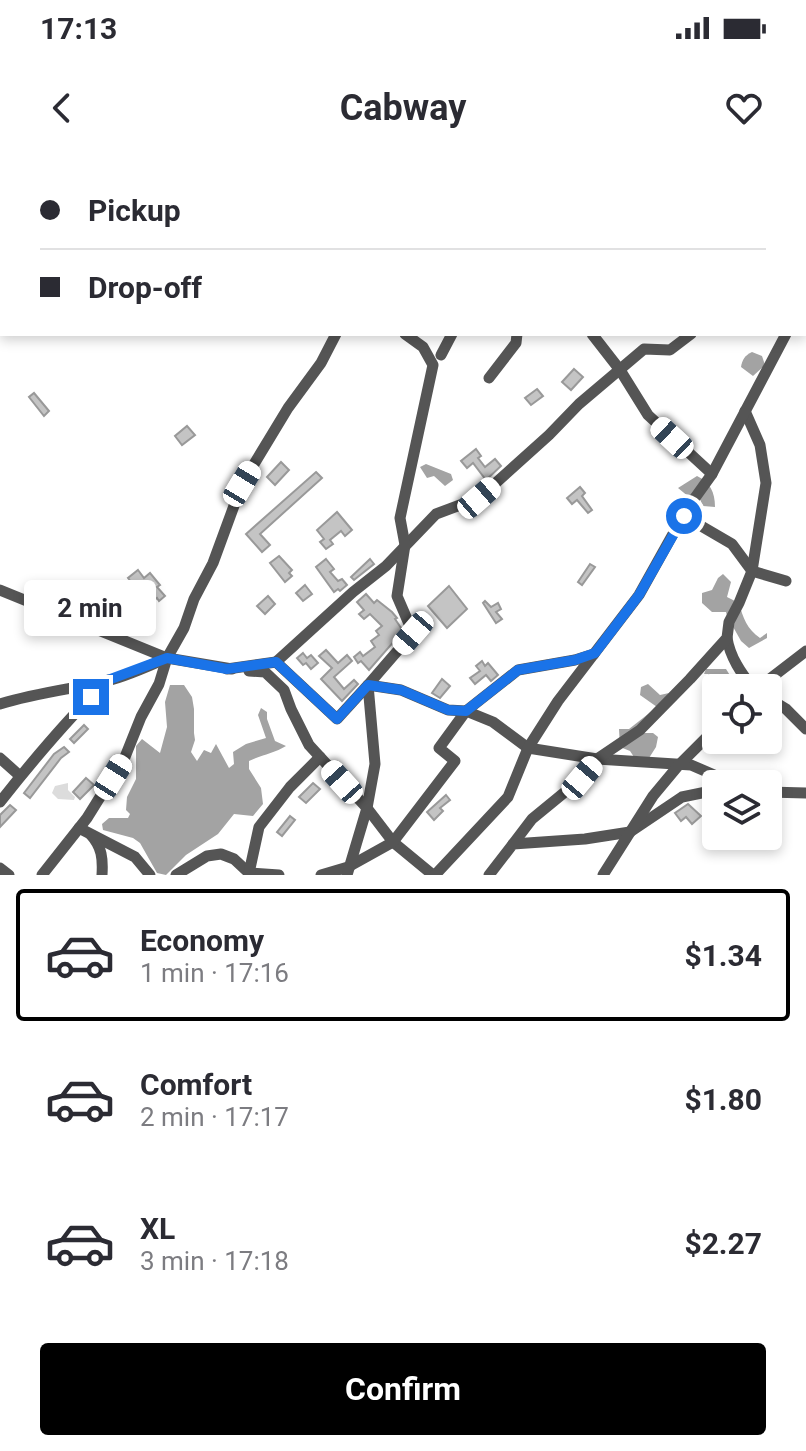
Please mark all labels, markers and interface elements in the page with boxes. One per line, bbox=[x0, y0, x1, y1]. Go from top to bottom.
text: 17:13 bbox=[40, 11, 117, 46]
icon: back bbox=[40, 86, 84, 130]
icon: heart bbox=[722, 86, 766, 130]
text: Cabway bbox=[340, 87, 466, 129]
text: Pickup bbox=[88, 193, 181, 228]
text: Drop-off bbox=[88, 270, 202, 305]
car bbox=[646, 413, 698, 463]
car bbox=[219, 457, 265, 511]
car bbox=[453, 473, 505, 523]
route start bbox=[666, 498, 702, 534]
callout: 2 min bbox=[25, 581, 157, 637]
text: 2 min bbox=[57, 593, 123, 623]
car bbox=[388, 607, 438, 659]
map controls bbox=[702, 674, 782, 850]
button: locate bbox=[702, 674, 782, 754]
route end bbox=[73, 679, 109, 715]
car bbox=[90, 750, 136, 804]
car bbox=[557, 752, 607, 804]
car bbox=[317, 756, 367, 808]
button: layers bbox=[702, 770, 782, 850]
icon: car bbox=[44, 919, 116, 991]
text: Economy bbox=[140, 923, 264, 958]
text: $1.34 bbox=[684, 938, 762, 973]
text: 1 min · 17:16 bbox=[140, 958, 289, 988]
icon: car bbox=[44, 1063, 116, 1135]
text: Comfort bbox=[140, 1067, 252, 1102]
text: $1.80 bbox=[684, 1082, 762, 1117]
text: 2 min · 17:17 bbox=[140, 1102, 289, 1132]
icon: car bbox=[44, 1207, 116, 1279]
text: XL bbox=[140, 1211, 175, 1246]
text: $2.27 bbox=[684, 1226, 762, 1261]
text: 3 min · 17:18 bbox=[140, 1246, 289, 1276]
button: Confirm bbox=[40, 1343, 766, 1435]

